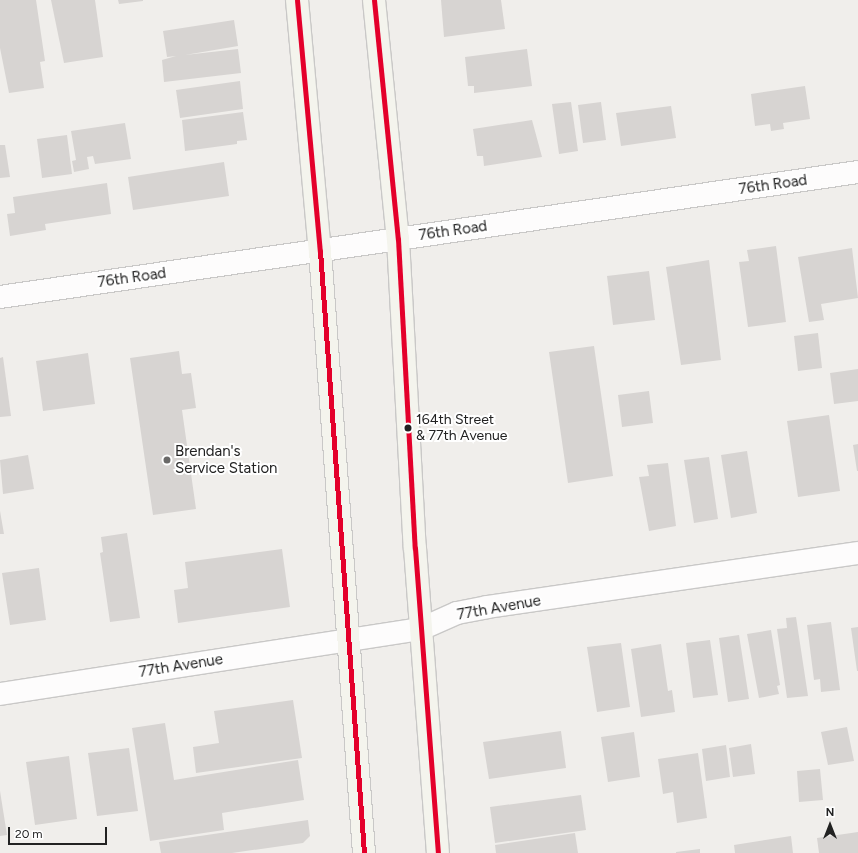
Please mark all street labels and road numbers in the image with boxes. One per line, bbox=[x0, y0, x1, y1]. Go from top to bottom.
street label: 76th Road bbox=[738, 171, 808, 199]
street label: 76th Road bbox=[418, 217, 488, 245]
street label: 76th Road bbox=[97, 264, 167, 292]
street label: 77th Avenue bbox=[456, 592, 542, 624]
street label: 77th Avenue bbox=[138, 650, 224, 682]

